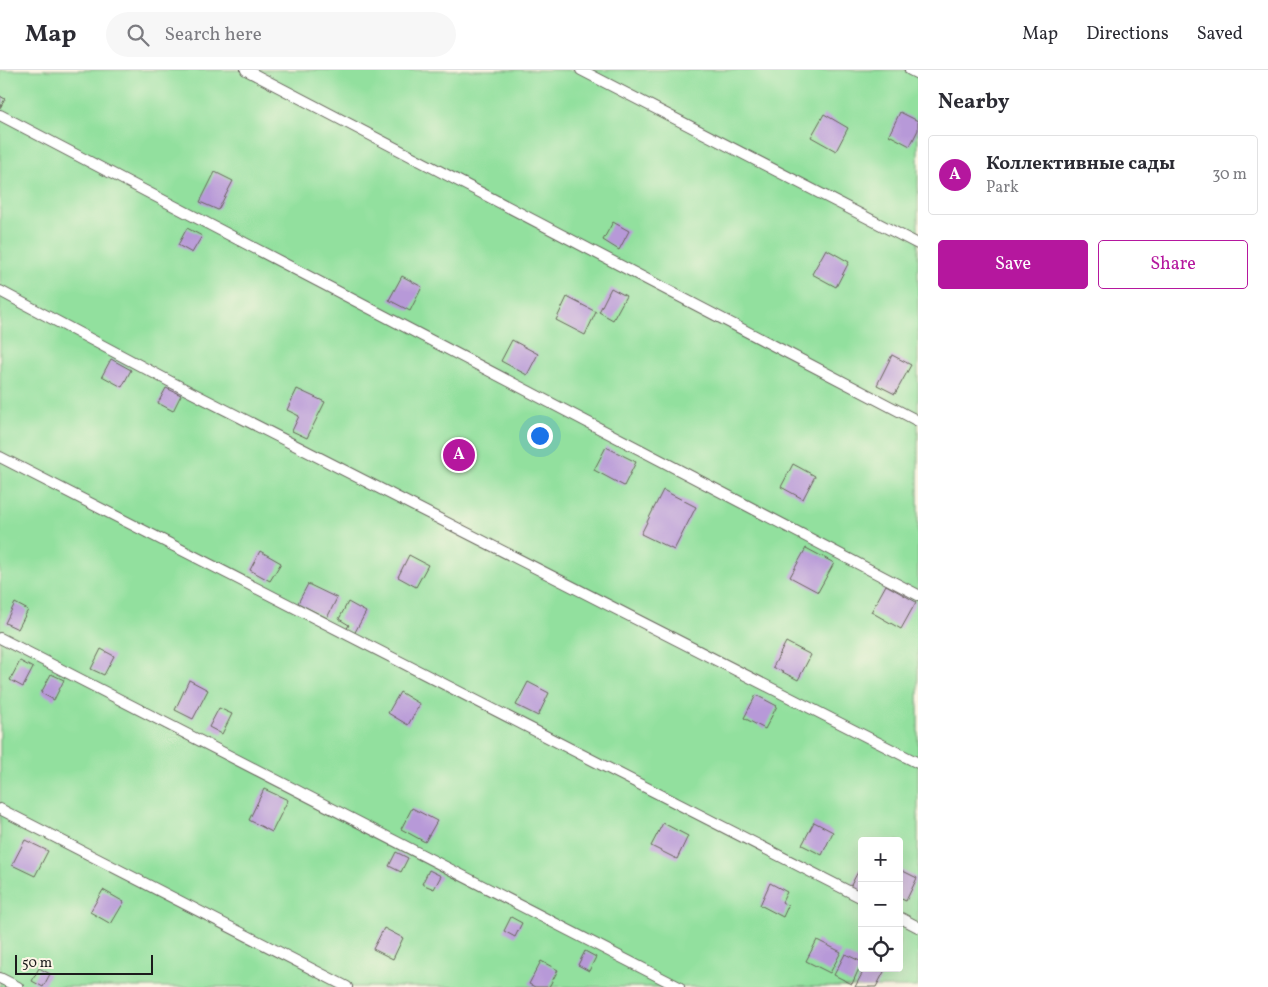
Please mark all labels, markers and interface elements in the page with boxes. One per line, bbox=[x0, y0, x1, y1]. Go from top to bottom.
search box bbox=[106, 12, 456, 57]
text: Map bbox=[25, 18, 76, 52]
icon: search bbox=[124, 21, 152, 49]
text: Search here bbox=[164, 22, 262, 48]
text: Map bbox=[1022, 22, 1058, 47]
text: Directions bbox=[1086, 22, 1169, 47]
text: Saved bbox=[1197, 22, 1243, 47]
text: Nearby bbox=[938, 88, 1009, 117]
text: Коллективные сады bbox=[986, 151, 1175, 177]
text: A bbox=[949, 164, 961, 186]
text: 30 m bbox=[1212, 164, 1247, 186]
text: Park bbox=[986, 177, 1019, 199]
button: Save bbox=[938, 240, 1088, 289]
button: Share bbox=[1098, 240, 1248, 289]
your location bbox=[527, 423, 553, 449]
pin: A bbox=[443, 436, 475, 474]
map controls bbox=[858, 837, 903, 972]
button: + bbox=[858, 837, 903, 882]
button: − bbox=[858, 882, 903, 927]
button: locate bbox=[858, 927, 903, 972]
scale bar bbox=[15, 952, 152, 975]
text: 50 m bbox=[22, 954, 52, 973]

